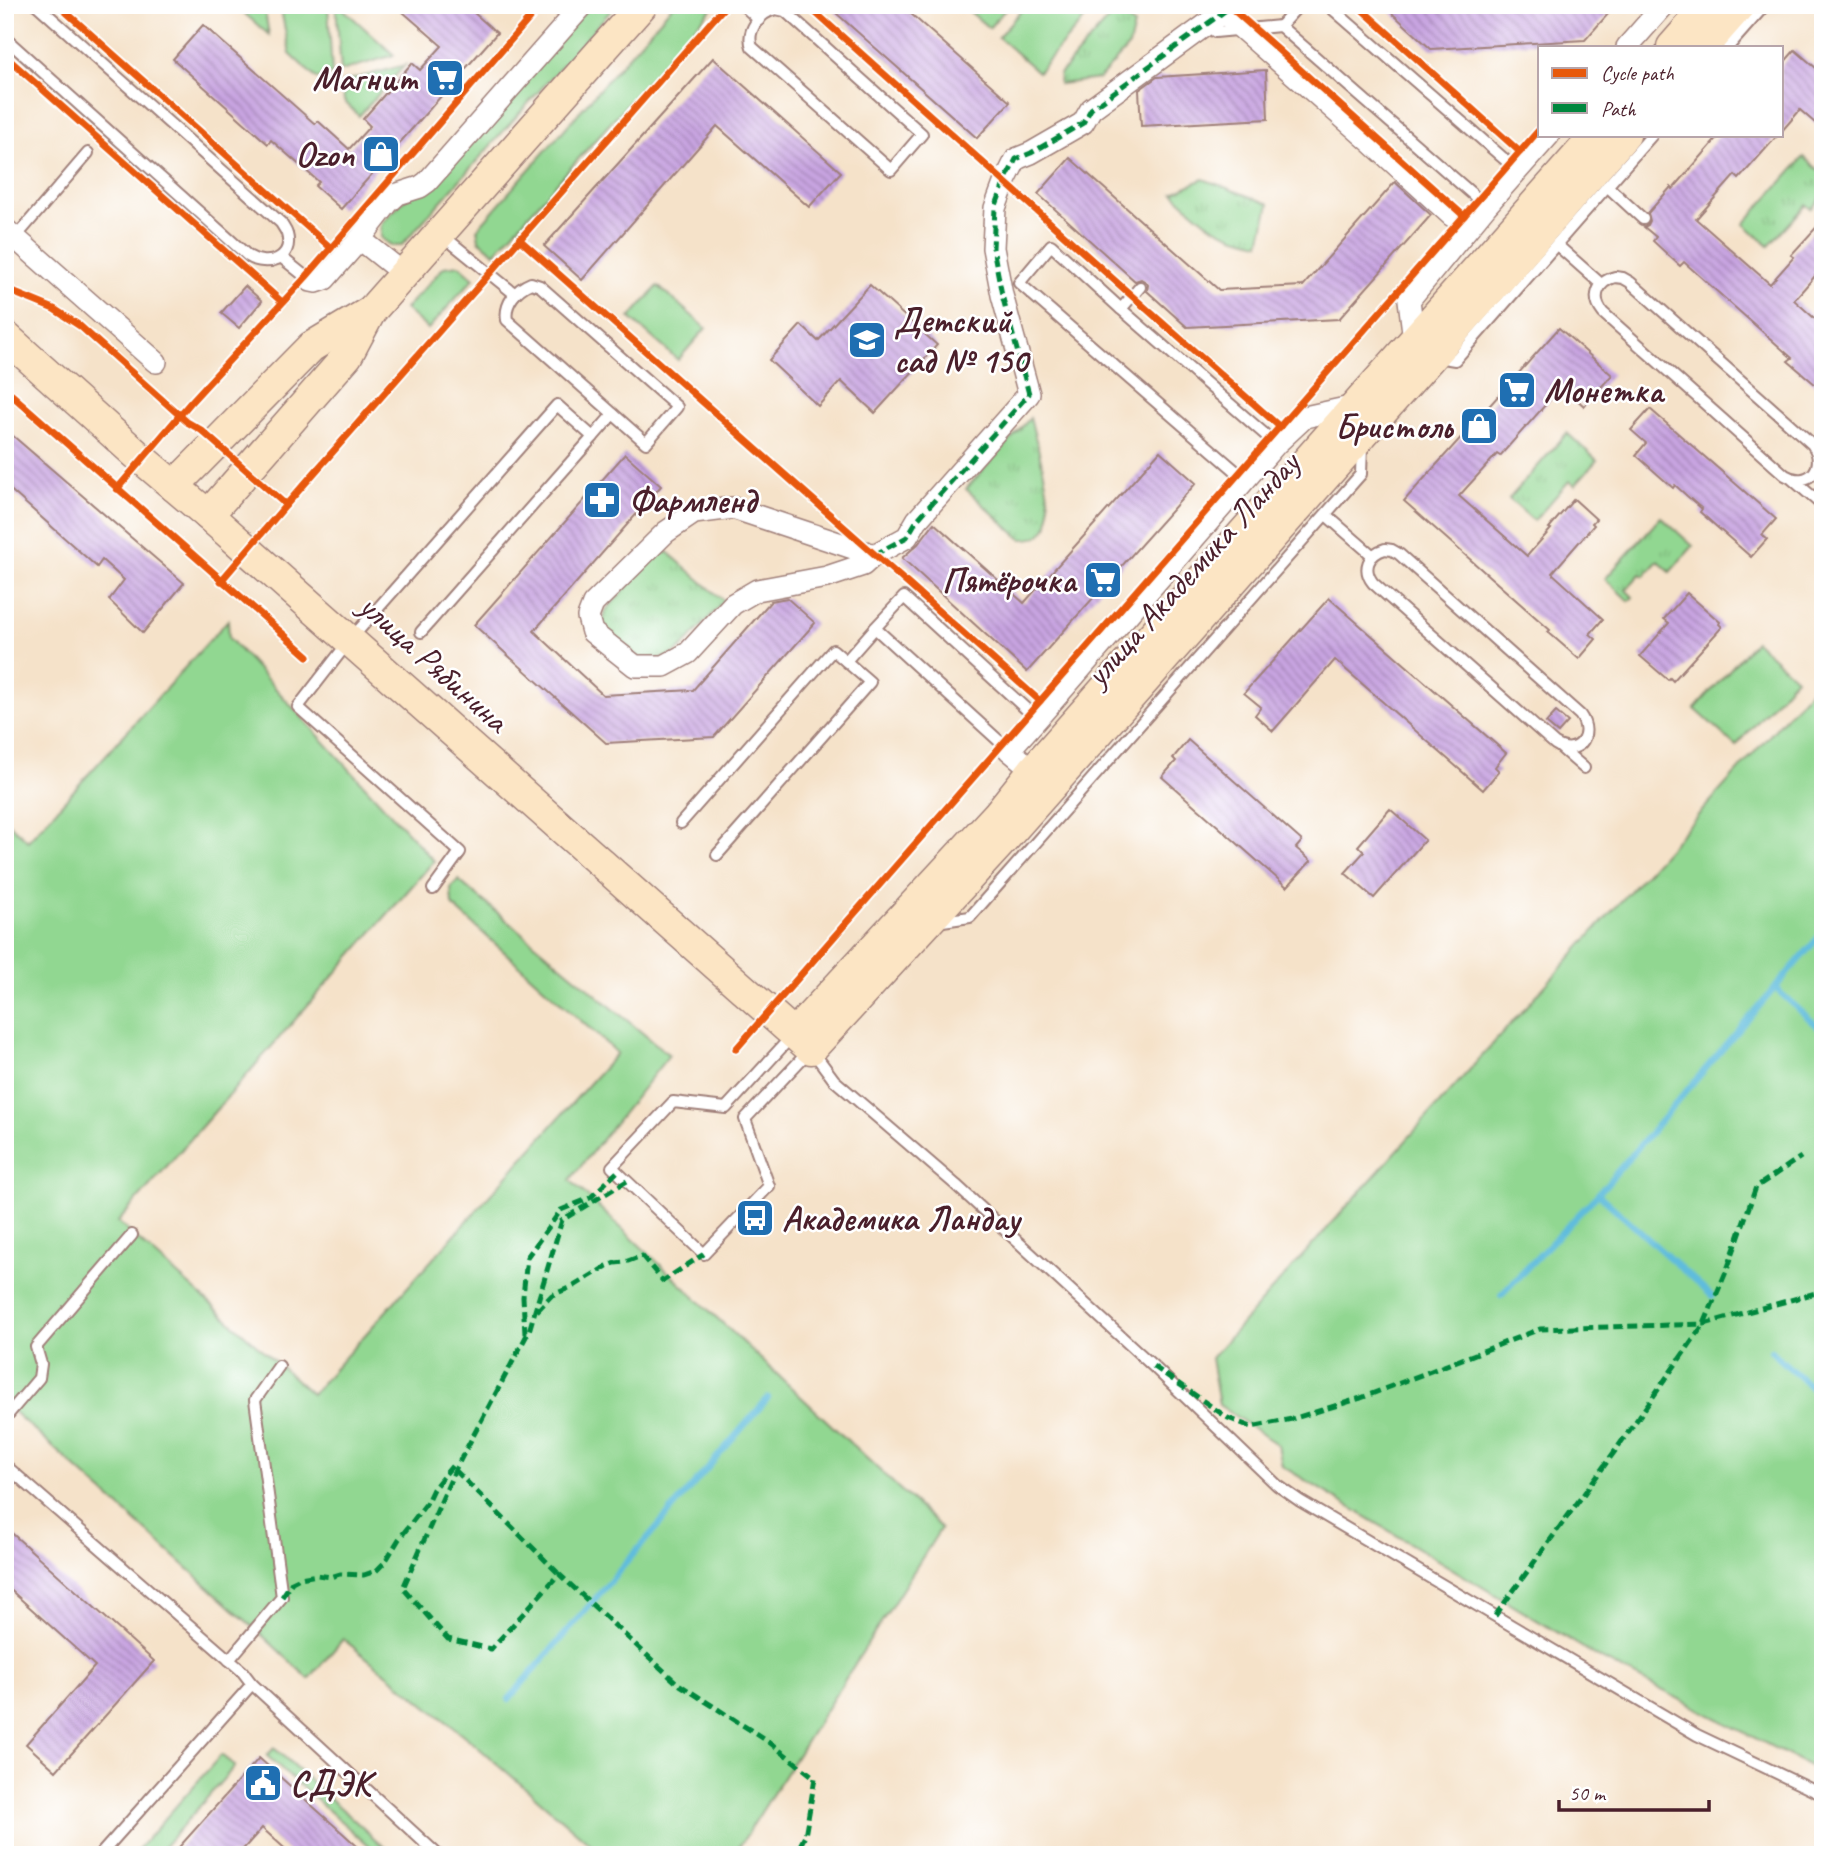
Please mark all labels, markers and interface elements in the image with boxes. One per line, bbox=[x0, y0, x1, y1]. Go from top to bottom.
legend bbox=[1538, 46, 1783, 136]
place label: Магнит bbox=[312, 56, 419, 101]
supermarket icon: Магнит bbox=[424, 57, 466, 99]
text: Cycle path bbox=[1601, 60, 1674, 86]
text: Path bbox=[1601, 96, 1637, 122]
place label: Ozon bbox=[296, 132, 355, 177]
shop icon: Ozon bbox=[360, 133, 402, 175]
place label: Детский сад № 150 bbox=[894, 298, 1031, 383]
school or university icon: Детский сад № 150 bbox=[846, 319, 888, 361]
place label: Монетка bbox=[1544, 368, 1666, 413]
supermarket icon: Монетка bbox=[1496, 369, 1538, 411]
place label: Бристоль bbox=[1335, 404, 1454, 449]
shop icon: Бристоль bbox=[1458, 405, 1500, 447]
street label: улица Академика Ландау bbox=[1073, 440, 1312, 697]
place label: Фармленд bbox=[629, 478, 760, 523]
pharmacy icon: Фармленд bbox=[581, 479, 623, 521]
place label: Пятёрочка bbox=[942, 558, 1079, 603]
supermarket icon: Пятёрочка bbox=[1082, 559, 1124, 601]
street label: улица Рябинина bbox=[348, 582, 520, 744]
place label: Академика Ландау bbox=[782, 1196, 1022, 1241]
bus stop icon: Академика Ландау bbox=[734, 1197, 776, 1239]
place label: СДЭК bbox=[290, 1761, 378, 1806]
public building icon: СДЭК bbox=[242, 1762, 284, 1804]
scale bar bbox=[1559, 1769, 1709, 1813]
text: 50 m bbox=[1569, 1780, 1607, 1806]

